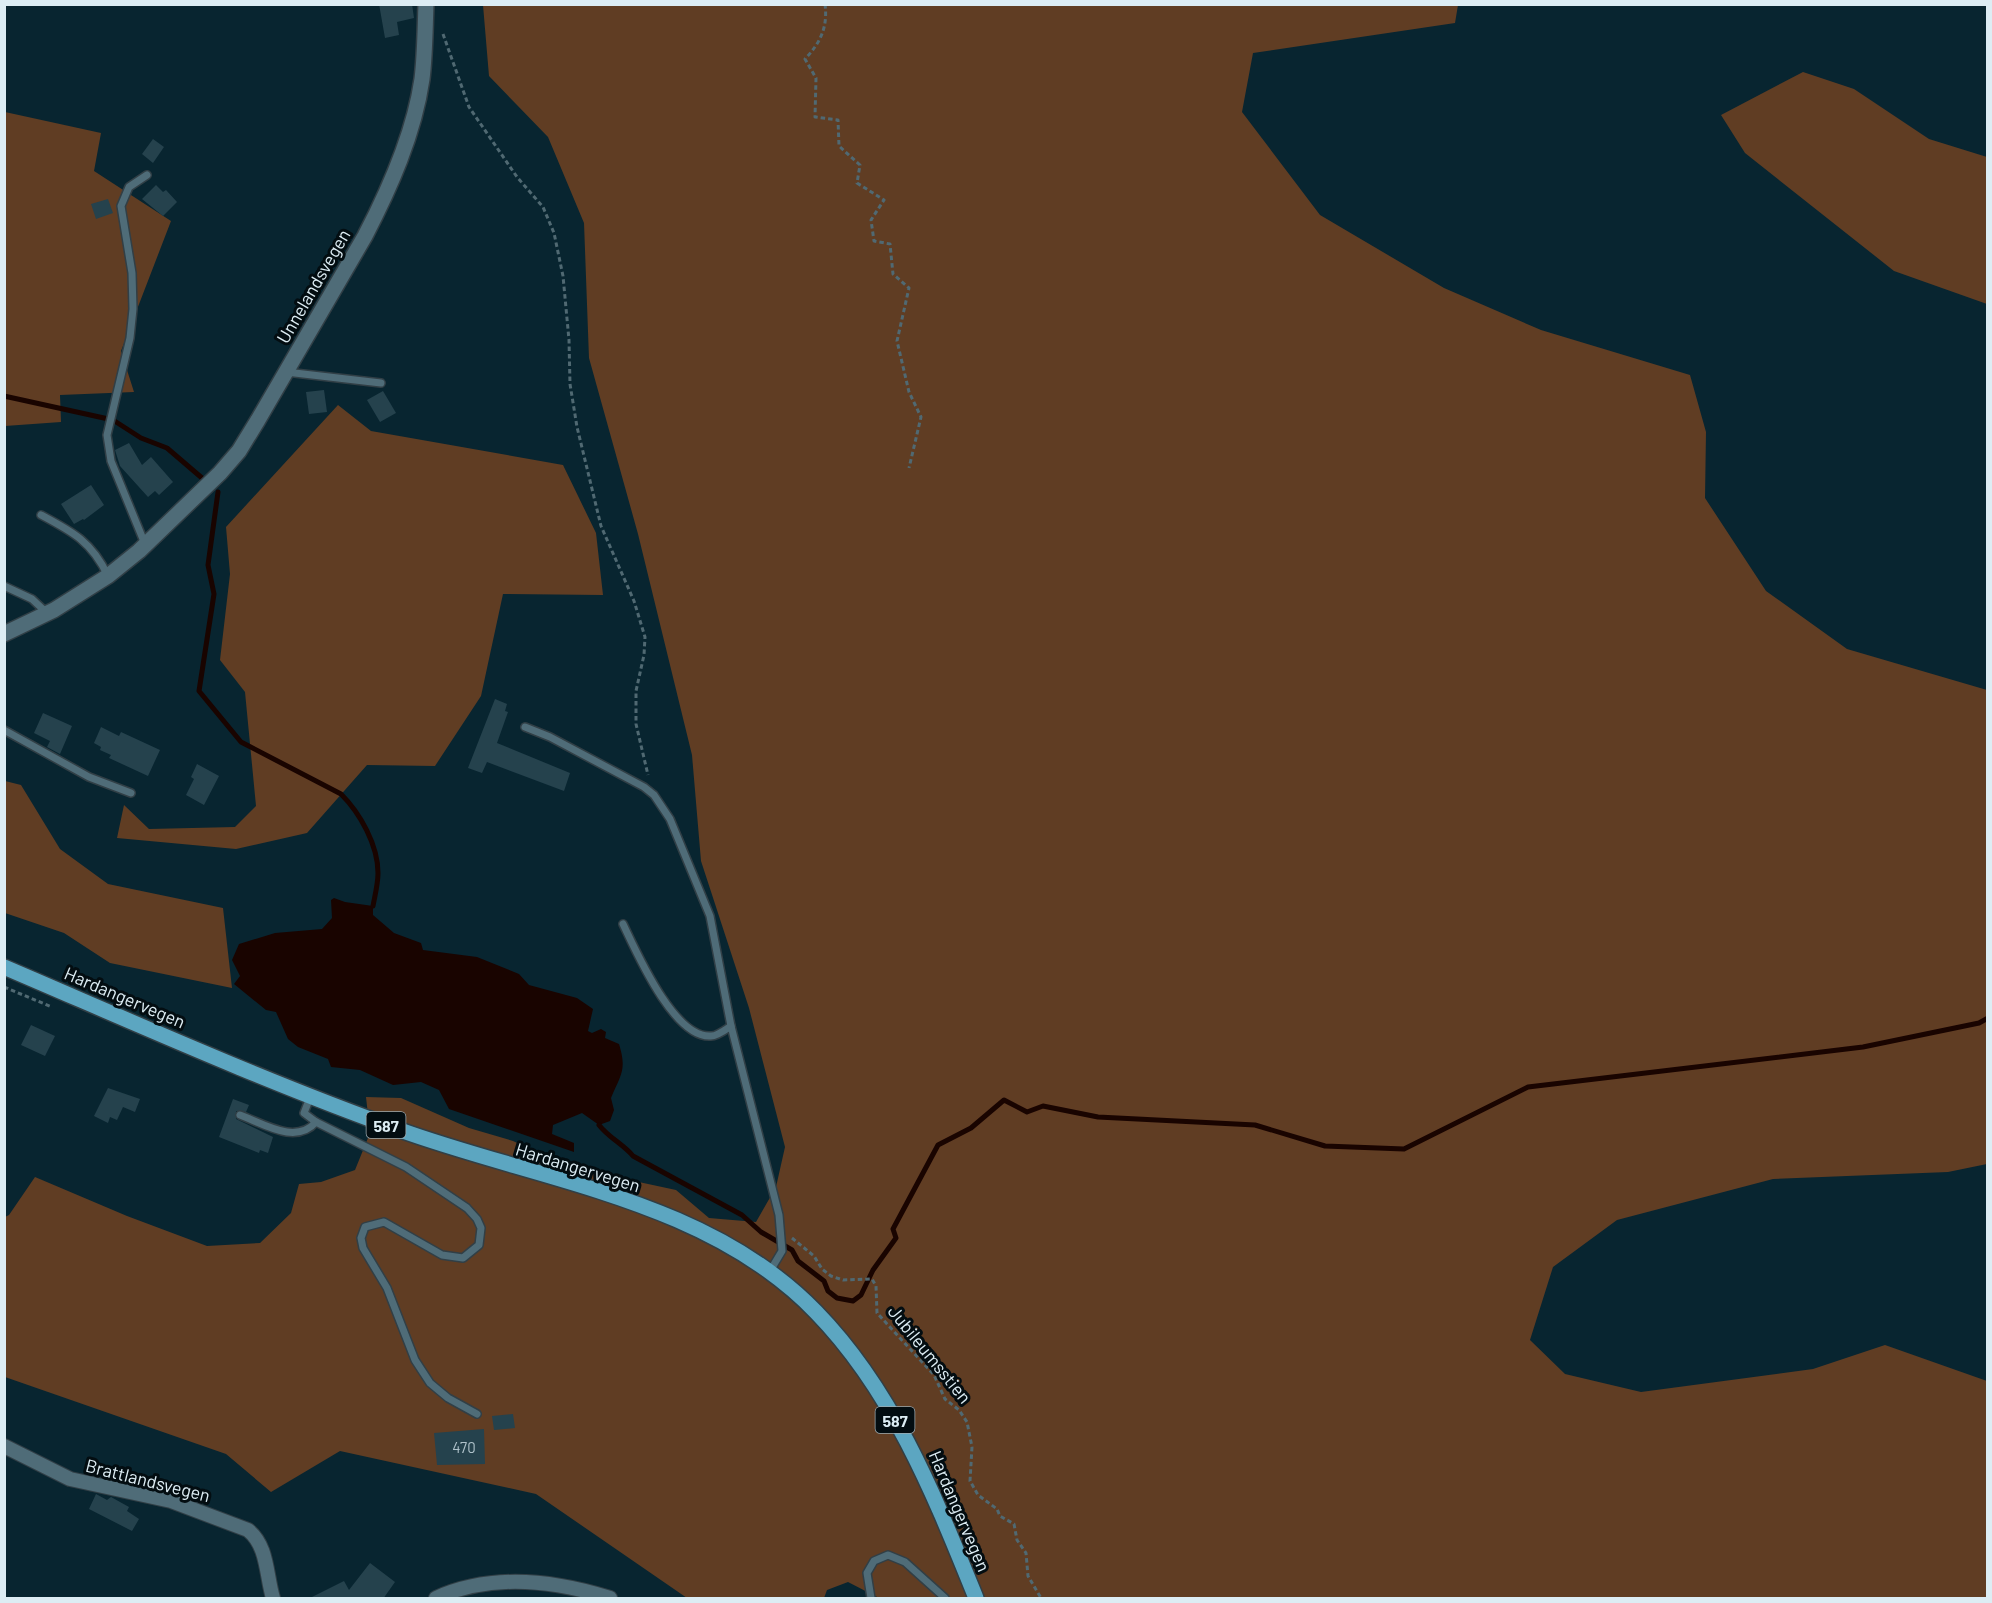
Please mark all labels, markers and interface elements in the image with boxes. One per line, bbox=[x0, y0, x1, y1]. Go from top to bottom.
street label: Unnelandsvegen bbox=[271, 225, 355, 347]
street label: Hardangervegen bbox=[61, 962, 189, 1032]
road number: 587 bbox=[366, 1112, 406, 1138]
street label: Hardangervegen bbox=[513, 1138, 643, 1196]
street label: Jubileumsstien bbox=[884, 1300, 976, 1408]
road number: 587 bbox=[876, 1407, 914, 1433]
house number: 470 bbox=[452, 1438, 476, 1456]
street label: Hardangervegen bbox=[925, 1447, 995, 1575]
street label: Brattlandsvegen bbox=[83, 1454, 213, 1506]

